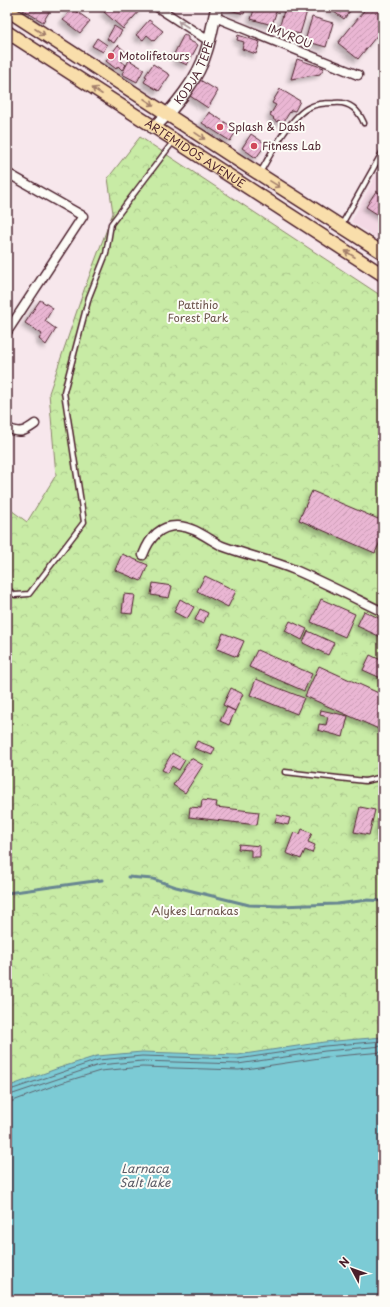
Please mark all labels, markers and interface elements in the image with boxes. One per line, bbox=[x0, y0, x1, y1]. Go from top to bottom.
street label: IMVROU bbox=[266, 19, 315, 52]
one-way arrow bbox=[178, 20, 189, 28]
one-way arrow bbox=[34, 28, 46, 36]
street label: KODJA TEPE bbox=[170, 38, 217, 108]
place label: Motolifetours bbox=[119, 47, 189, 64]
marker: Motolifetours bbox=[106, 51, 116, 61]
one-way arrow bbox=[92, 87, 103, 95]
one-way arrow bbox=[143, 98, 154, 106]
street label: ARTEMIDOS AVENUE bbox=[142, 114, 249, 192]
place label: Splash & Dash bbox=[228, 118, 305, 135]
marker: Splash & Dash bbox=[215, 122, 225, 132]
one-way arrow bbox=[195, 132, 206, 140]
place label: Fitness Lab bbox=[262, 137, 321, 154]
marker: Fitness Lab bbox=[249, 141, 259, 151]
one-way arrow bbox=[269, 180, 280, 188]
one-way arrow bbox=[345, 250, 356, 258]
park label: Pattihio Forest Park bbox=[168, 296, 229, 326]
park label: Alykes Larnakas bbox=[152, 902, 238, 919]
water label: Larnaca Salt lake bbox=[120, 1159, 171, 1191]
north arrow bbox=[332, 1249, 372, 1289]
text: N bbox=[335, 1253, 354, 1271]

